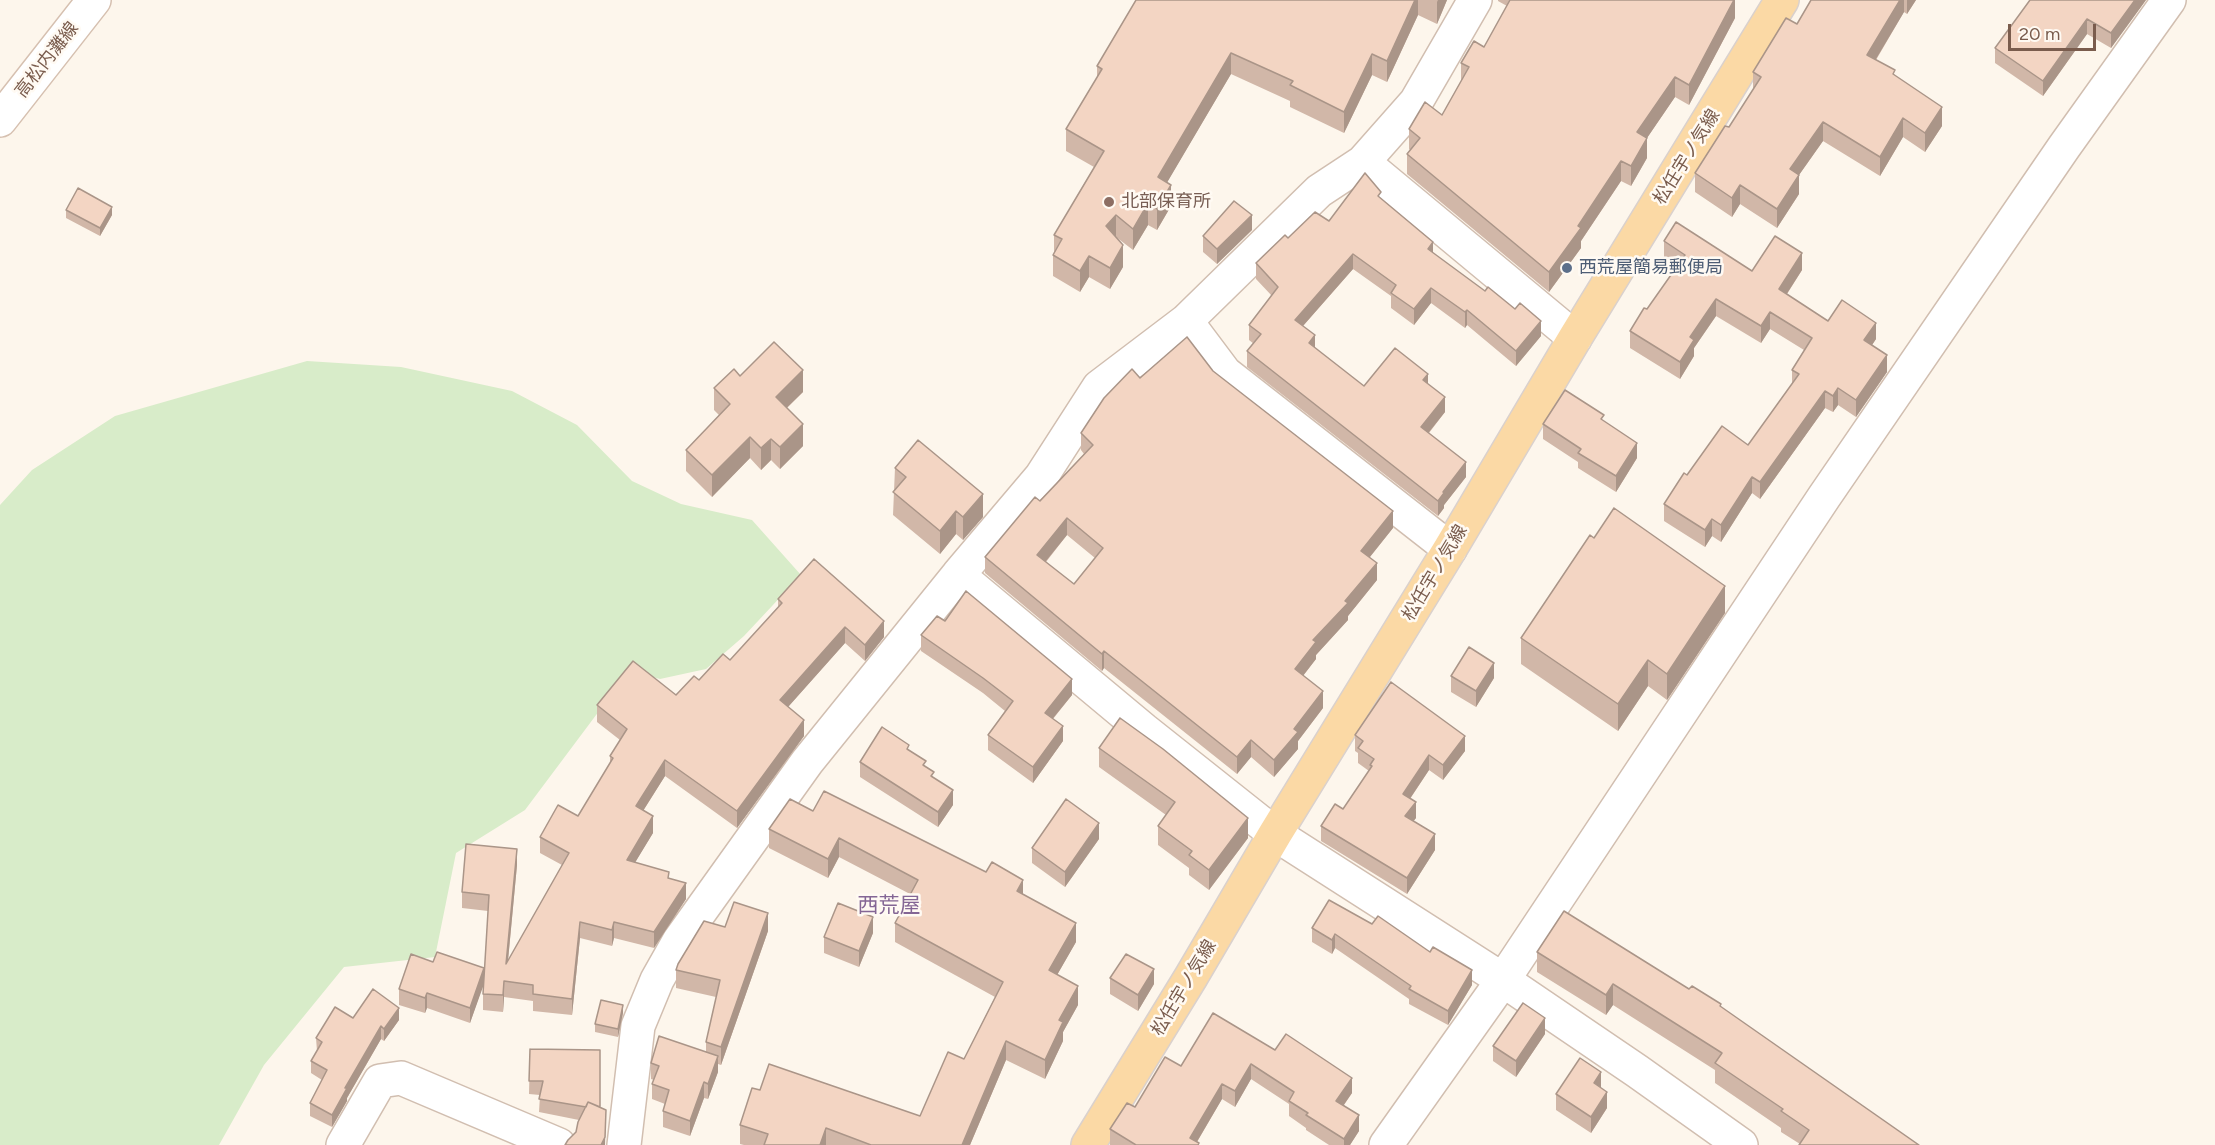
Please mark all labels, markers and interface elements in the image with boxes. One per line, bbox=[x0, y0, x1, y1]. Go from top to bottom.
scale bar bbox=[2011, 12, 2100, 50]
street label: 高松内灘線 bbox=[11, 18, 83, 102]
text: 20 m bbox=[2019, 23, 2060, 45]
street label: 松任宇ノ気線 bbox=[1649, 105, 1725, 209]
place label: 北部保育所 bbox=[1121, 191, 1211, 213]
marker: 北部保育所 bbox=[1102, 195, 1116, 209]
place label: 西荒屋簡易郵便局 bbox=[1579, 257, 1723, 279]
marker: 西荒屋簡易郵便局 bbox=[1560, 261, 1574, 275]
street label: 松任宇ノ気線 bbox=[1398, 521, 1472, 625]
district label: 西荒屋 bbox=[858, 893, 920, 919]
street label: 松任宇ノ気線 bbox=[1147, 936, 1221, 1040]

